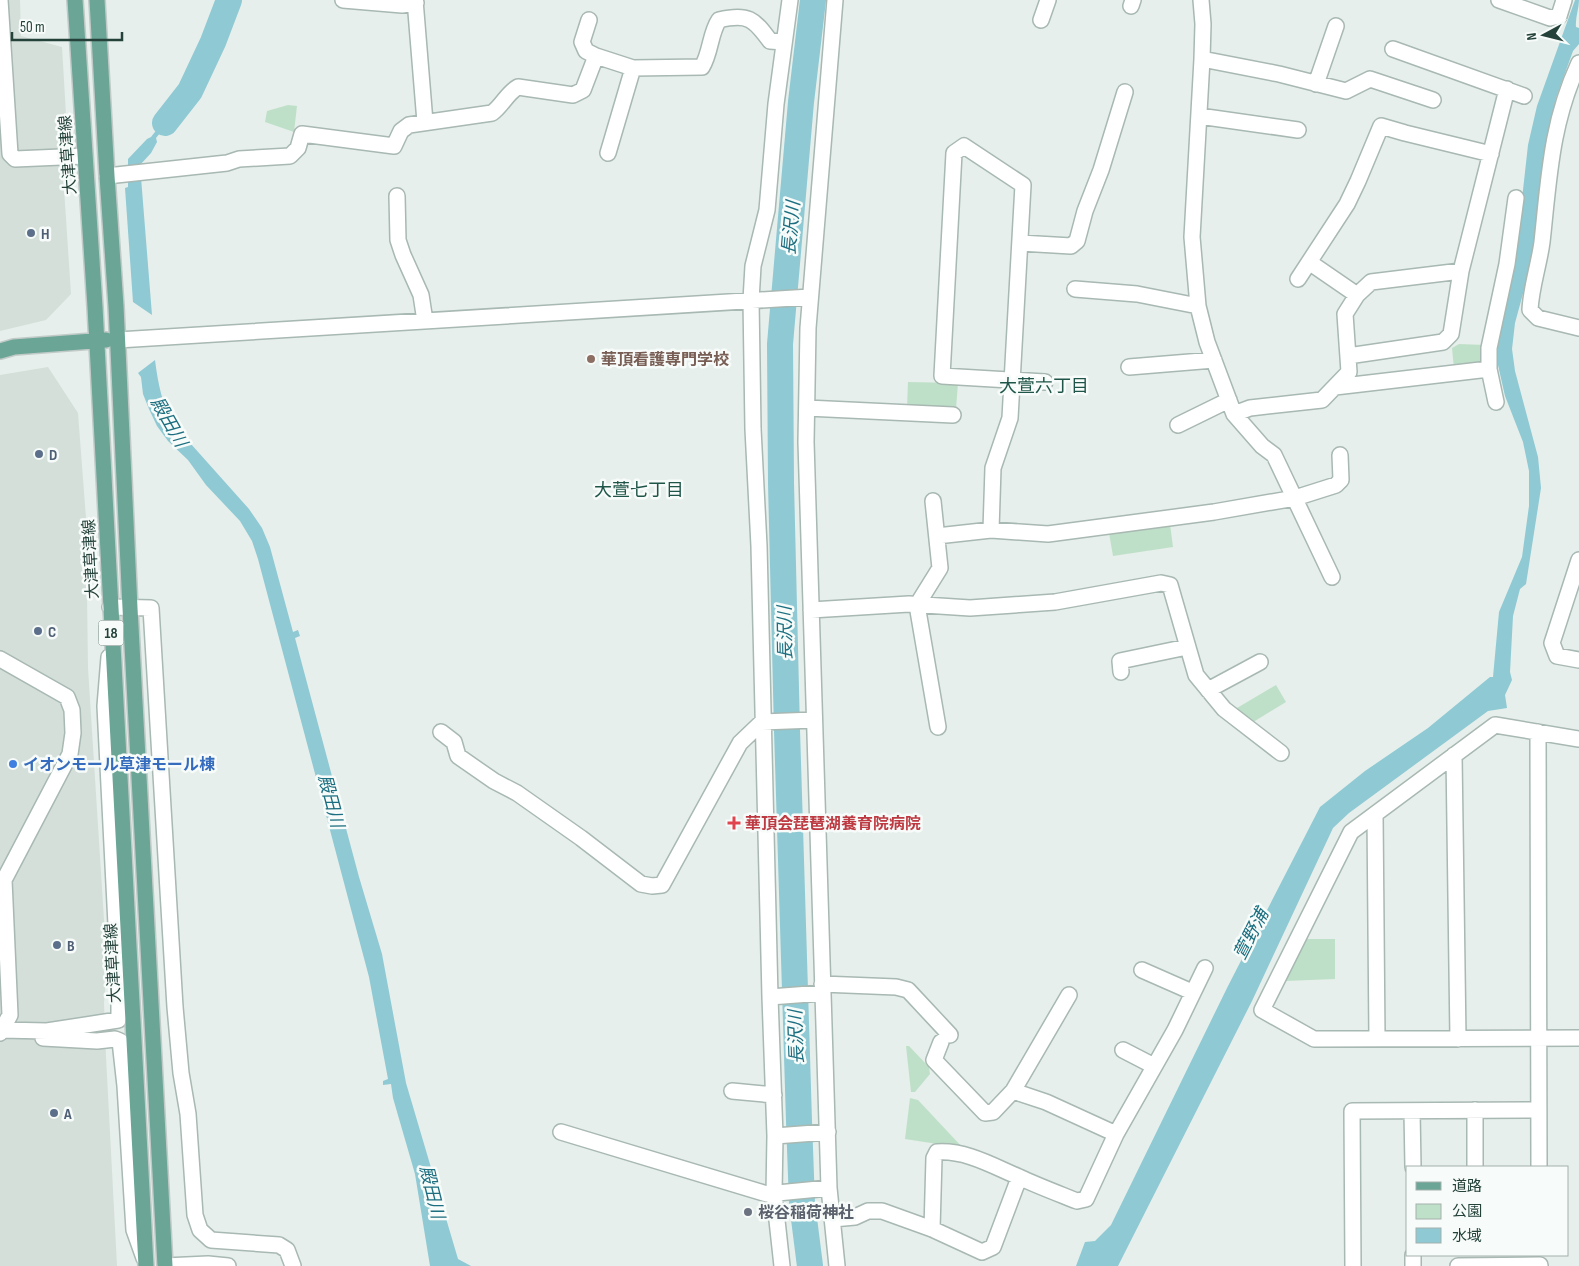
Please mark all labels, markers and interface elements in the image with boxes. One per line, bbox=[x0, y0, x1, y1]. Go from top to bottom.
scale bar bbox=[12, 10, 122, 42]
north arrow bbox=[1519, 10, 1569, 60]
text: 50 m bbox=[20, 18, 45, 37]
text: N bbox=[1523, 32, 1540, 41]
street label: 大津草津線 bbox=[56, 114, 81, 195]
water label: 長沢川 bbox=[779, 198, 804, 256]
place label: H bbox=[41, 225, 50, 244]
marker: H bbox=[25, 227, 37, 239]
place label: 華頂看護専門学校 bbox=[601, 351, 729, 370]
marker: 華頂看護専門学校 bbox=[585, 353, 597, 365]
district label: 大萱六丁目 bbox=[999, 376, 1089, 397]
water label: 殿田川 bbox=[146, 394, 192, 453]
place label: D bbox=[49, 446, 57, 465]
marker: D bbox=[33, 448, 45, 460]
district label: 大萱七丁目 bbox=[594, 480, 684, 501]
street label: 大津草津線 bbox=[80, 518, 103, 599]
water label: 長沢川 bbox=[774, 604, 796, 660]
road number: 18 bbox=[98, 620, 124, 646]
place label: C bbox=[48, 623, 56, 642]
marker: C bbox=[32, 625, 44, 637]
place label: イオンモール草津モール棟 bbox=[23, 755, 215, 775]
marker: イオンモール草津モール棟 bbox=[7, 758, 19, 770]
water label: 殿田川 bbox=[313, 772, 348, 832]
place label: 華頂会琵琶湖養育院病院 bbox=[745, 815, 921, 834]
marker: 華頂会琵琶湖養育院病院 bbox=[727, 816, 741, 830]
water label: 萱野浦 bbox=[1230, 903, 1274, 963]
street label: 大津草津線 bbox=[102, 922, 125, 1003]
place label: B bbox=[67, 937, 75, 956]
marker: B bbox=[51, 939, 63, 951]
water label: 長沢川 bbox=[785, 1008, 808, 1064]
place label: A bbox=[63, 1105, 72, 1124]
marker: A bbox=[48, 1107, 60, 1119]
water label: 殿田川 bbox=[415, 1163, 449, 1223]
legend bbox=[1406, 1166, 1569, 1256]
text: 道路 bbox=[1452, 1177, 1482, 1196]
text: 公園 bbox=[1452, 1202, 1482, 1221]
place label: 桜谷稲荷神社 bbox=[758, 1203, 854, 1223]
marker: 桜谷稲荷神社 bbox=[742, 1206, 754, 1218]
text: 水域 bbox=[1452, 1227, 1482, 1246]

